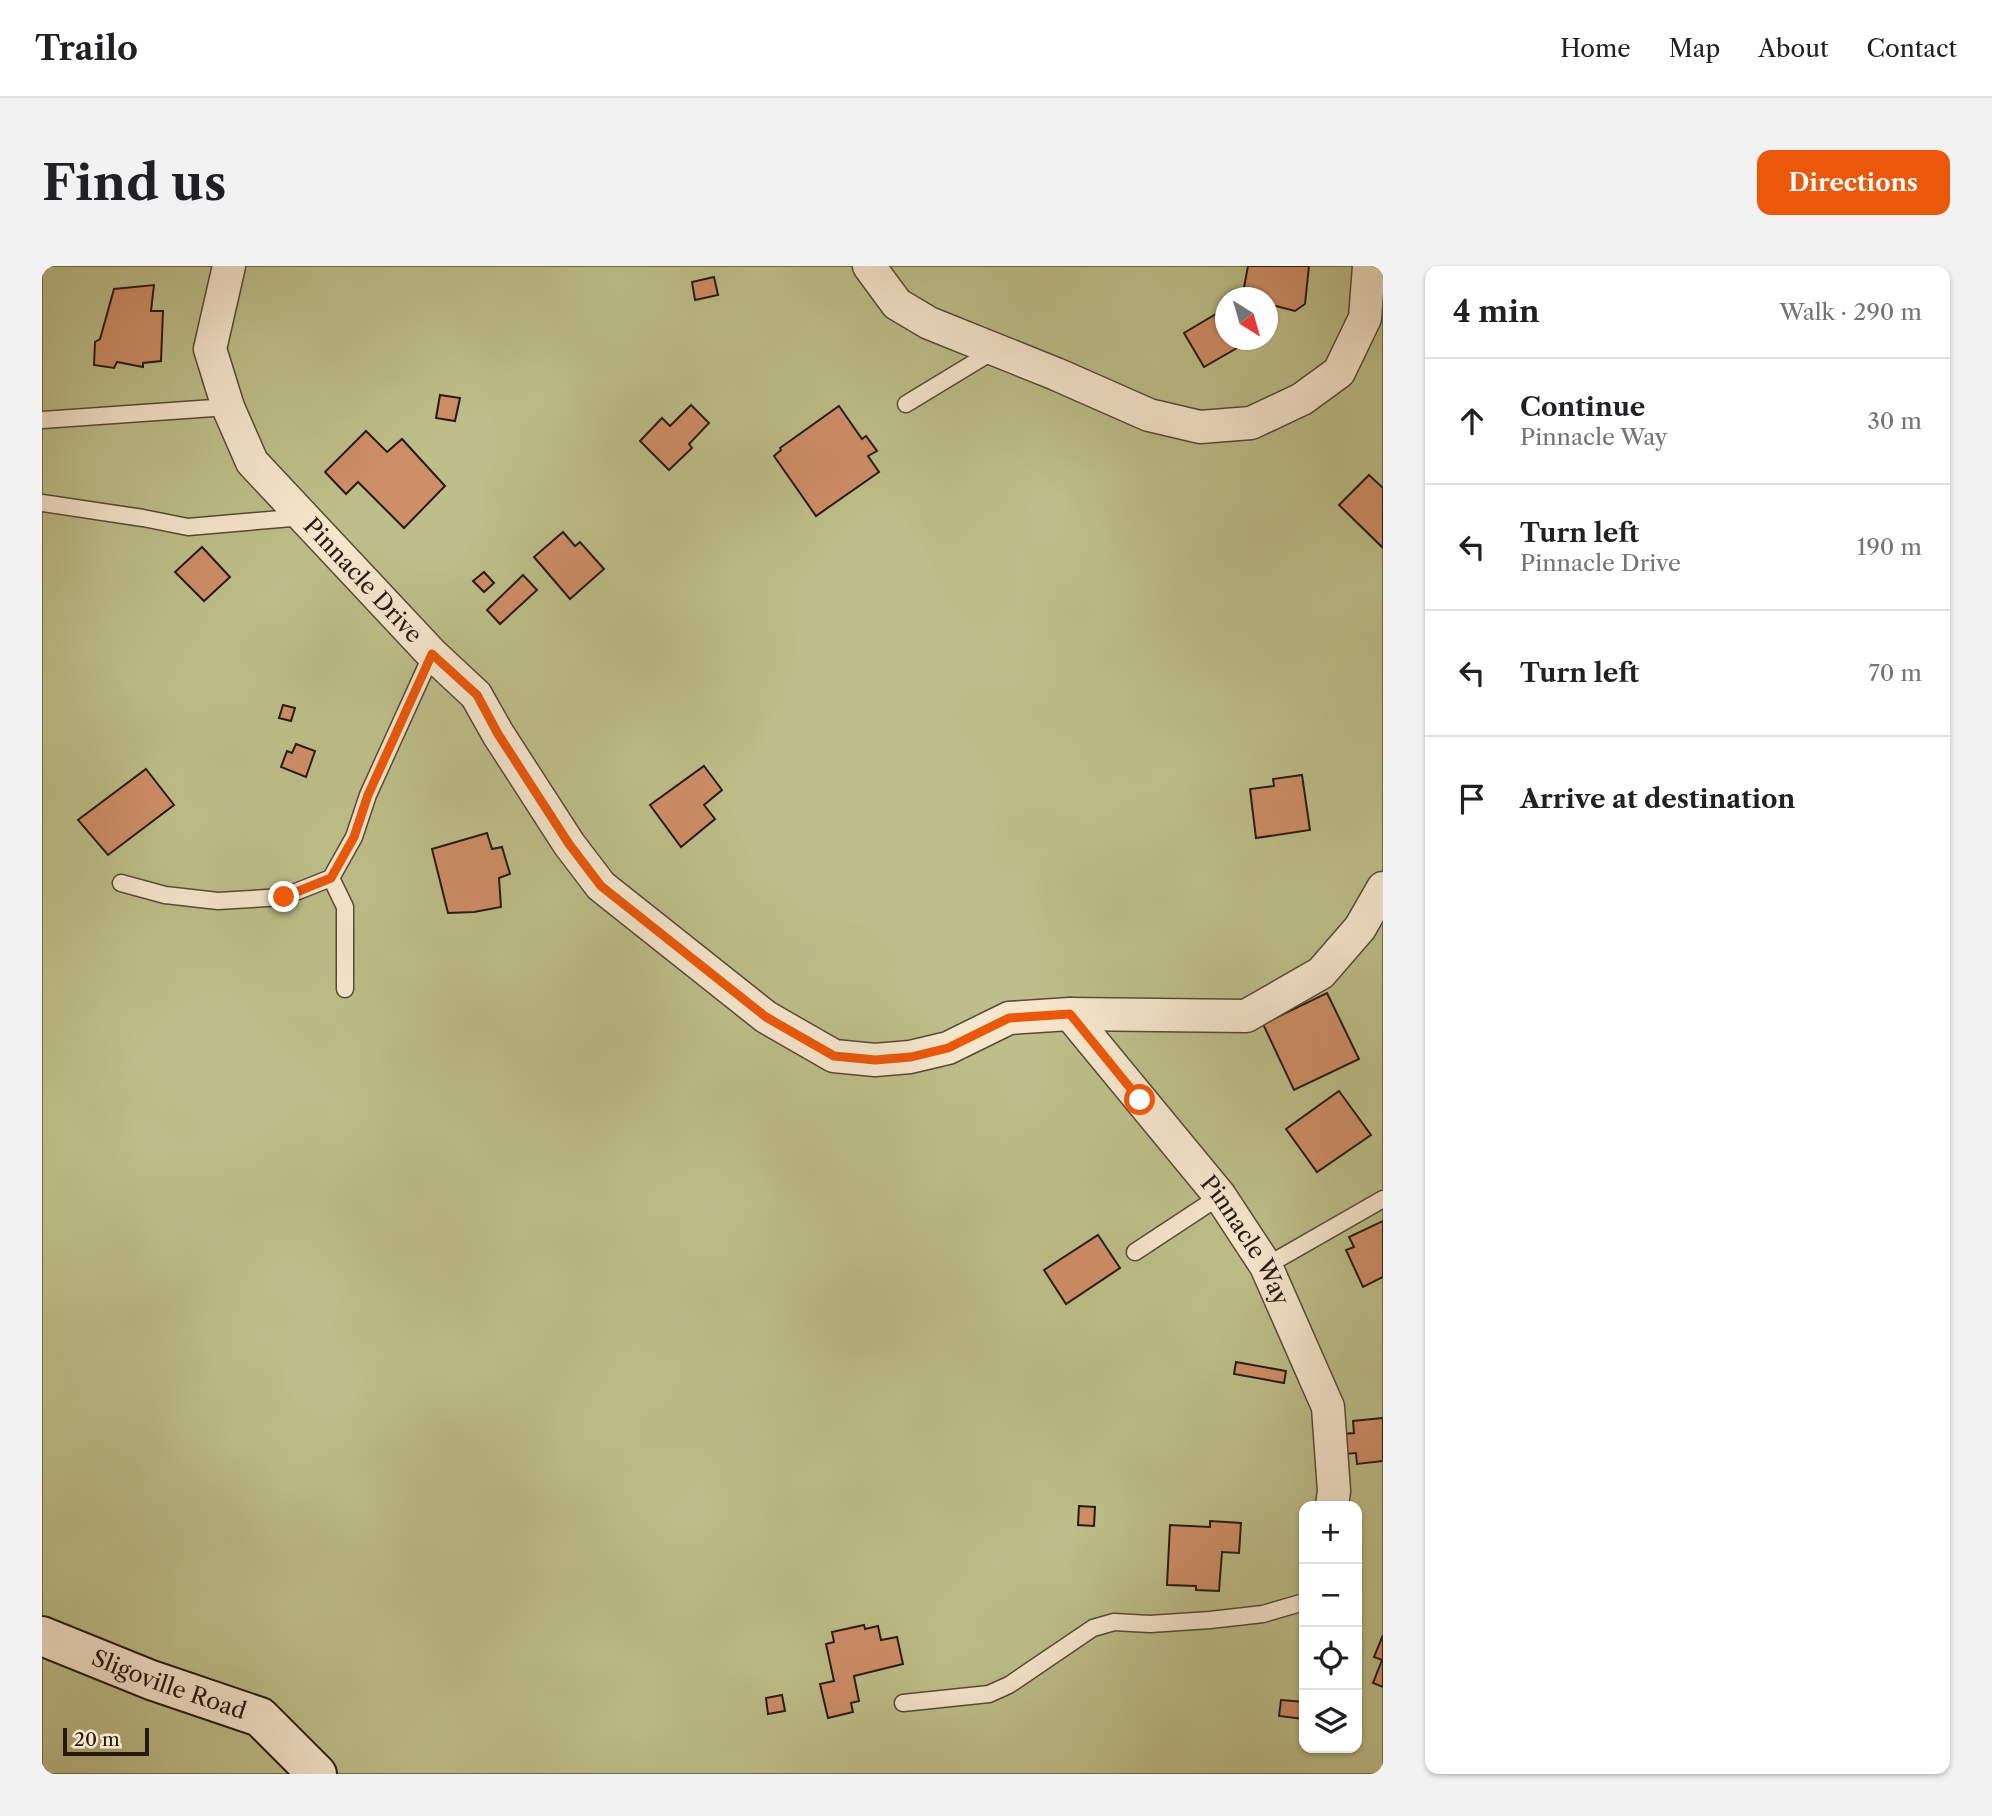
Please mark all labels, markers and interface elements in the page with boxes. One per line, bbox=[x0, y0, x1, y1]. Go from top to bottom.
text: Trailo bbox=[35, 28, 138, 69]
text: Home bbox=[1560, 34, 1631, 63]
text: Map bbox=[1669, 34, 1720, 63]
text: About bbox=[1758, 34, 1829, 63]
text: Contact bbox=[1867, 34, 1957, 63]
button: Directions bbox=[1757, 150, 1950, 215]
text: Find us bbox=[42, 152, 226, 213]
north arrow bbox=[1215, 287, 1278, 350]
text: 4 min bbox=[1453, 293, 1539, 330]
text: Walk · 290 m bbox=[1780, 298, 1922, 326]
text: Continue bbox=[1520, 391, 1645, 423]
icon: ahead bbox=[1453, 402, 1491, 440]
text: 30 m bbox=[1867, 407, 1922, 435]
text: Pinnacle Way bbox=[1520, 423, 1668, 451]
street label: Pinnacle Drive bbox=[298, 512, 428, 649]
text: Turn left bbox=[1520, 517, 1639, 549]
icon: left bbox=[1453, 528, 1491, 566]
text: 190 m bbox=[1857, 533, 1922, 561]
text: Pinnacle Drive bbox=[1520, 549, 1681, 577]
icon: left bbox=[1453, 654, 1491, 692]
text: Turn left bbox=[1520, 657, 1639, 689]
text: 70 m bbox=[1869, 659, 1922, 687]
icon: arrive bbox=[1453, 780, 1491, 818]
text: Arrive at destination bbox=[1520, 783, 1795, 815]
route end bbox=[268, 881, 299, 912]
route start bbox=[1124, 1084, 1155, 1115]
street label: Pinnacle Way bbox=[1195, 1170, 1296, 1310]
map controls bbox=[1299, 1501, 1362, 1753]
button: + bbox=[1299, 1501, 1362, 1564]
button: − bbox=[1299, 1564, 1362, 1627]
button: locate bbox=[1299, 1627, 1362, 1690]
street label: Sligoville Road bbox=[88, 1644, 250, 1725]
button: layers bbox=[1299, 1690, 1362, 1753]
scale bar bbox=[63, 1725, 149, 1757]
text: 20 m bbox=[74, 1728, 120, 1751]

